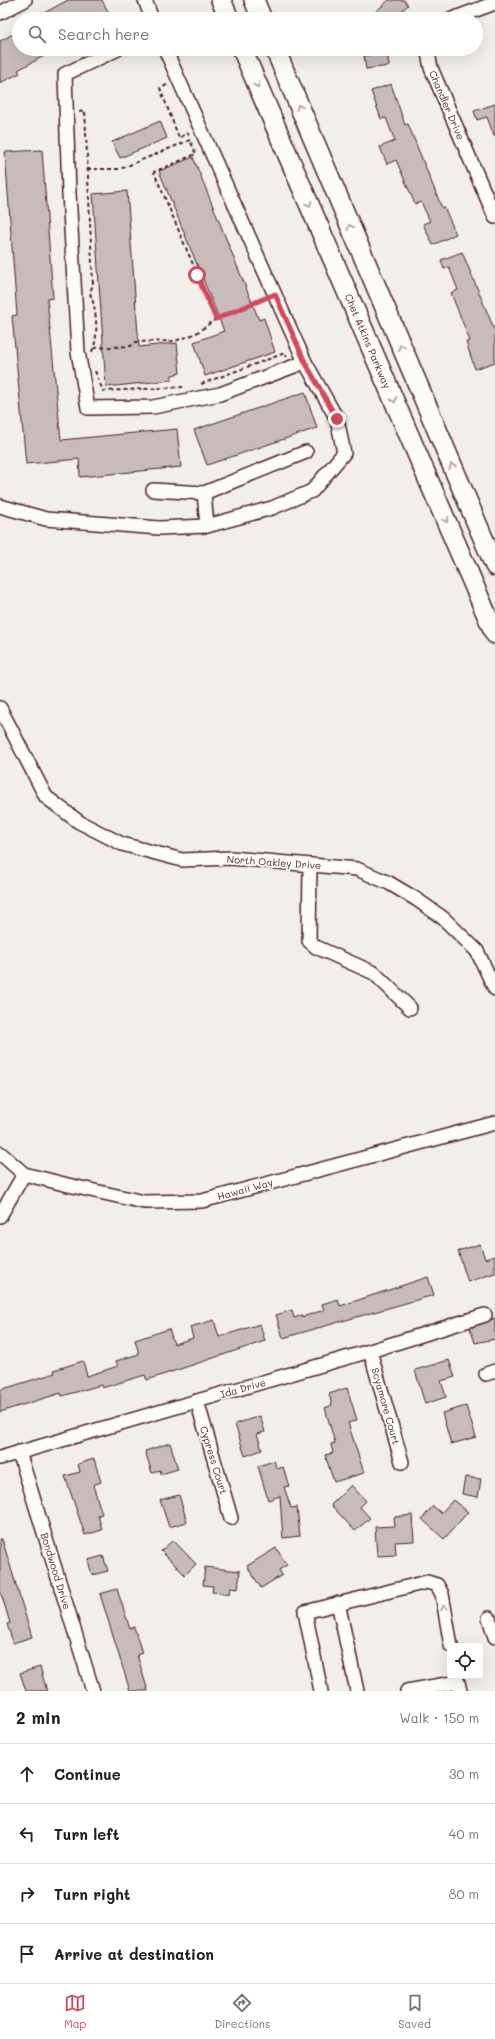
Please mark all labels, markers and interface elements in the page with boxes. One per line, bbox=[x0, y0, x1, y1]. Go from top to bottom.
search box bbox=[12, 12, 483, 56]
icon: search bbox=[26, 23, 48, 45]
text: Search here bbox=[58, 24, 149, 44]
street label: Chandler Drive bbox=[426, 68, 468, 142]
one-way arrow bbox=[252, 80, 260, 88]
one-way arrow bbox=[296, 104, 304, 111]
one-way arrow bbox=[304, 200, 312, 208]
one-way arrow bbox=[347, 224, 355, 231]
route start bbox=[188, 266, 206, 284]
street label: Chet Atkins Parkway bbox=[342, 291, 394, 391]
one-way arrow bbox=[398, 343, 406, 350]
one-way arrow bbox=[389, 396, 397, 404]
route end bbox=[328, 410, 346, 428]
one-way arrow bbox=[449, 463, 457, 470]
one-way arrow bbox=[441, 516, 449, 523]
street label: North Oakley Drive bbox=[226, 852, 322, 872]
street label: Hawaii Way bbox=[216, 1175, 274, 1203]
street label: Scyamore Court bbox=[368, 1366, 404, 1446]
street label: Ida Drive bbox=[219, 1375, 267, 1401]
street label: Cypress Court bbox=[197, 1424, 231, 1496]
street label: Bondwood Drive bbox=[38, 1531, 74, 1611]
one-way arrow bbox=[440, 1605, 449, 1611]
map controls bbox=[447, 1643, 483, 1679]
button: locate bbox=[447, 1643, 483, 1679]
text: 2 min bbox=[16, 1706, 61, 1728]
text: Walk · 150 m bbox=[399, 1709, 479, 1726]
icon: ahead bbox=[16, 1763, 38, 1785]
text: Continue bbox=[54, 1764, 121, 1784]
text: 30 m bbox=[449, 1765, 479, 1782]
icon: left bbox=[16, 1823, 38, 1845]
text: Turn left bbox=[54, 1824, 119, 1844]
text: 40 m bbox=[449, 1825, 479, 1842]
icon: right bbox=[16, 1883, 38, 1905]
text: Turn right bbox=[54, 1884, 131, 1904]
text: 80 m bbox=[449, 1885, 479, 1902]
icon: arrive bbox=[16, 1943, 38, 1965]
text: Arrive at destination bbox=[54, 1944, 214, 1964]
tab: Map bbox=[64, 1992, 86, 2031]
tab: Directions bbox=[214, 1992, 270, 2031]
tab: Saved bbox=[398, 1992, 431, 2031]

